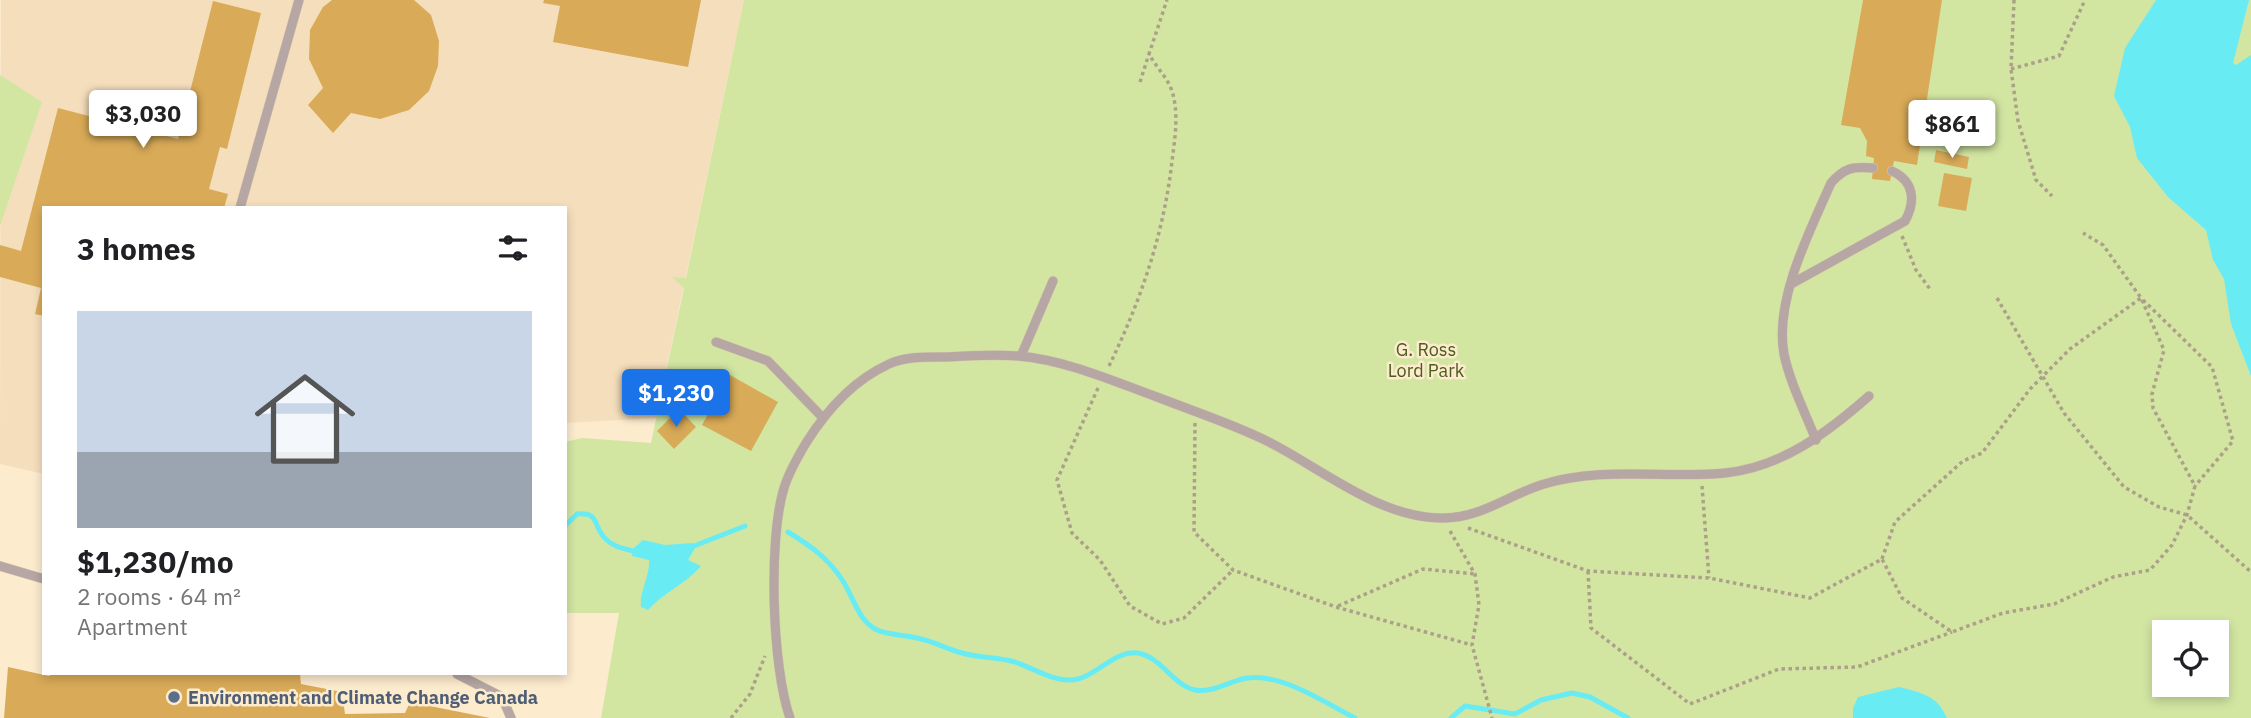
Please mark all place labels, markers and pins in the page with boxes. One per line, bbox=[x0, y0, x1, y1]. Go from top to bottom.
pin: $3,030 bbox=[86, 90, 200, 150]
pin: $861 bbox=[1911, 100, 1993, 160]
pin: $1,230 bbox=[619, 370, 733, 429]
place label: Environment and Climate Change Canada bbox=[188, 686, 538, 709]
marker: Environment and Climate Change Canada bbox=[166, 689, 182, 705]

